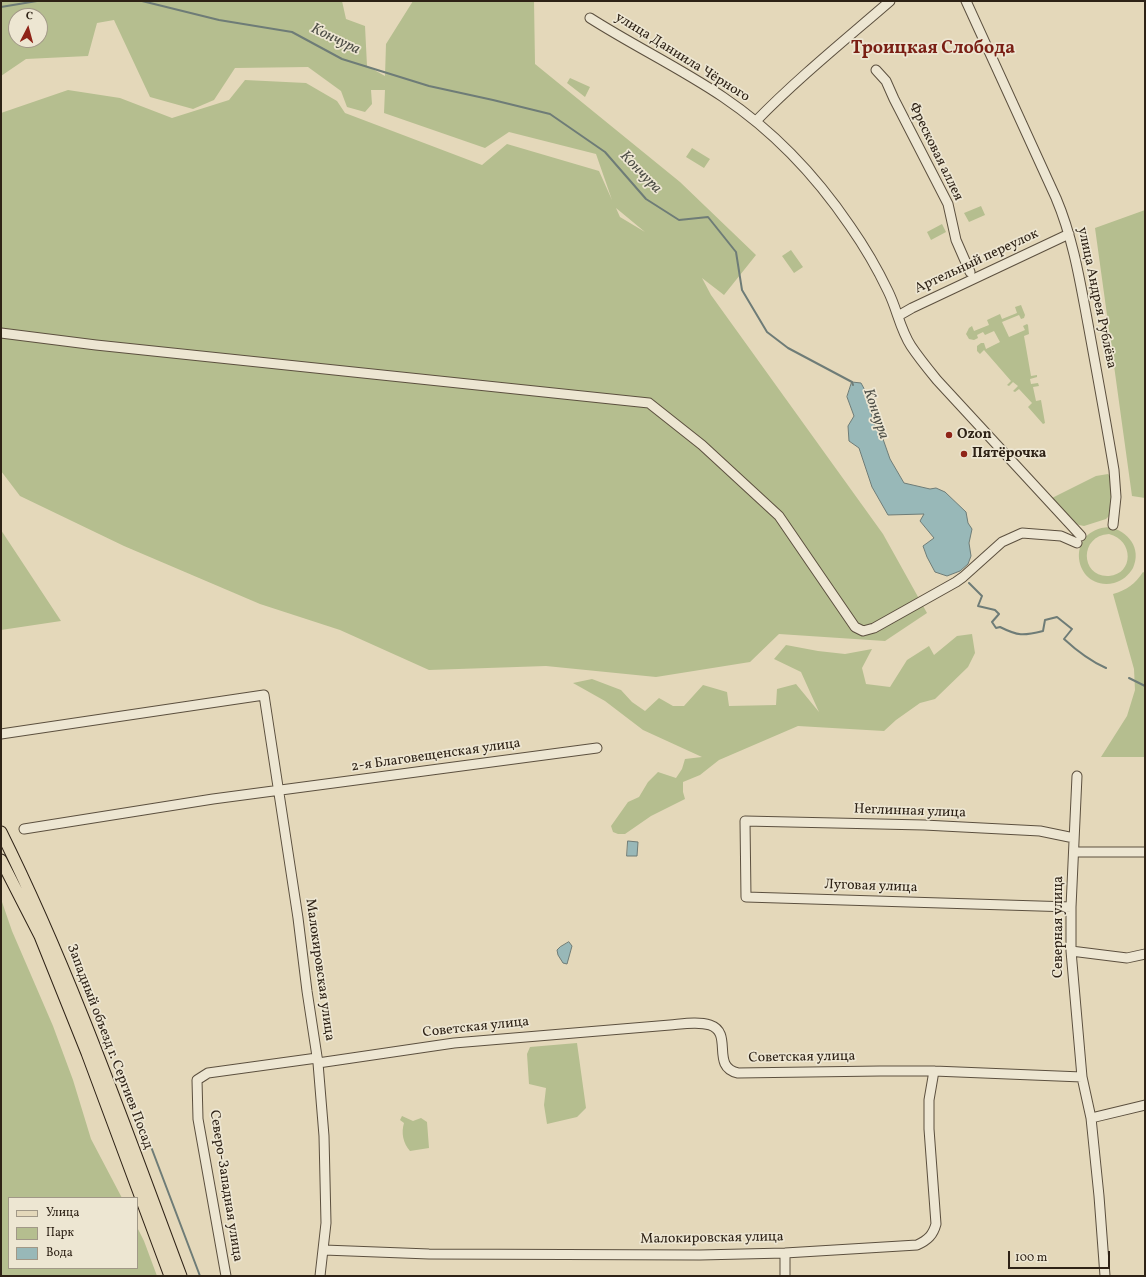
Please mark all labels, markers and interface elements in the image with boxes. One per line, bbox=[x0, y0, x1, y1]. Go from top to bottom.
north arrow bbox=[8, 8, 48, 48]
text: С bbox=[25, 9, 33, 24]
street label: улица Даниила Чёрного bbox=[612, 10, 752, 106]
water label: Кончура bbox=[308, 20, 362, 60]
district label: Троицкая Слобода bbox=[851, 39, 1015, 61]
street label: Фресковая аллея bbox=[904, 100, 966, 204]
water label: Кончура bbox=[615, 148, 665, 198]
street label: Артельный переулок bbox=[912, 226, 1042, 298]
street label: улица Андрея Рублёва bbox=[1073, 226, 1119, 370]
water label: Кончура bbox=[858, 386, 892, 442]
place label: Ozon bbox=[957, 427, 992, 443]
marker: Ozon bbox=[944, 430, 954, 440]
place label: Пятёрочка bbox=[972, 446, 1047, 462]
marker: Пятёрочка bbox=[959, 449, 969, 459]
street label: 2-я Благовещенская улица bbox=[350, 736, 522, 776]
street label: Неглинная улица bbox=[854, 802, 966, 822]
street label: Северная улица bbox=[1051, 876, 1067, 978]
street label: Луговая улица bbox=[824, 877, 918, 897]
street label: Малокировская улица bbox=[301, 898, 337, 1042]
street label: Западный объезд г. Сергиев Посад bbox=[62, 942, 156, 1152]
street label: Советская улица bbox=[422, 1014, 530, 1042]
street label: Советская улица bbox=[748, 1049, 856, 1067]
street label: Северо-Западная улица bbox=[205, 1109, 245, 1263]
legend bbox=[8, 1197, 138, 1269]
text: Улица bbox=[46, 1205, 79, 1221]
text: Парк bbox=[46, 1225, 74, 1241]
street label: Малокировская улица bbox=[640, 1229, 784, 1249]
scale bar bbox=[1010, 1243, 1112, 1269]
text: Вода bbox=[46, 1245, 73, 1261]
text: 100 m bbox=[1015, 1250, 1047, 1266]

